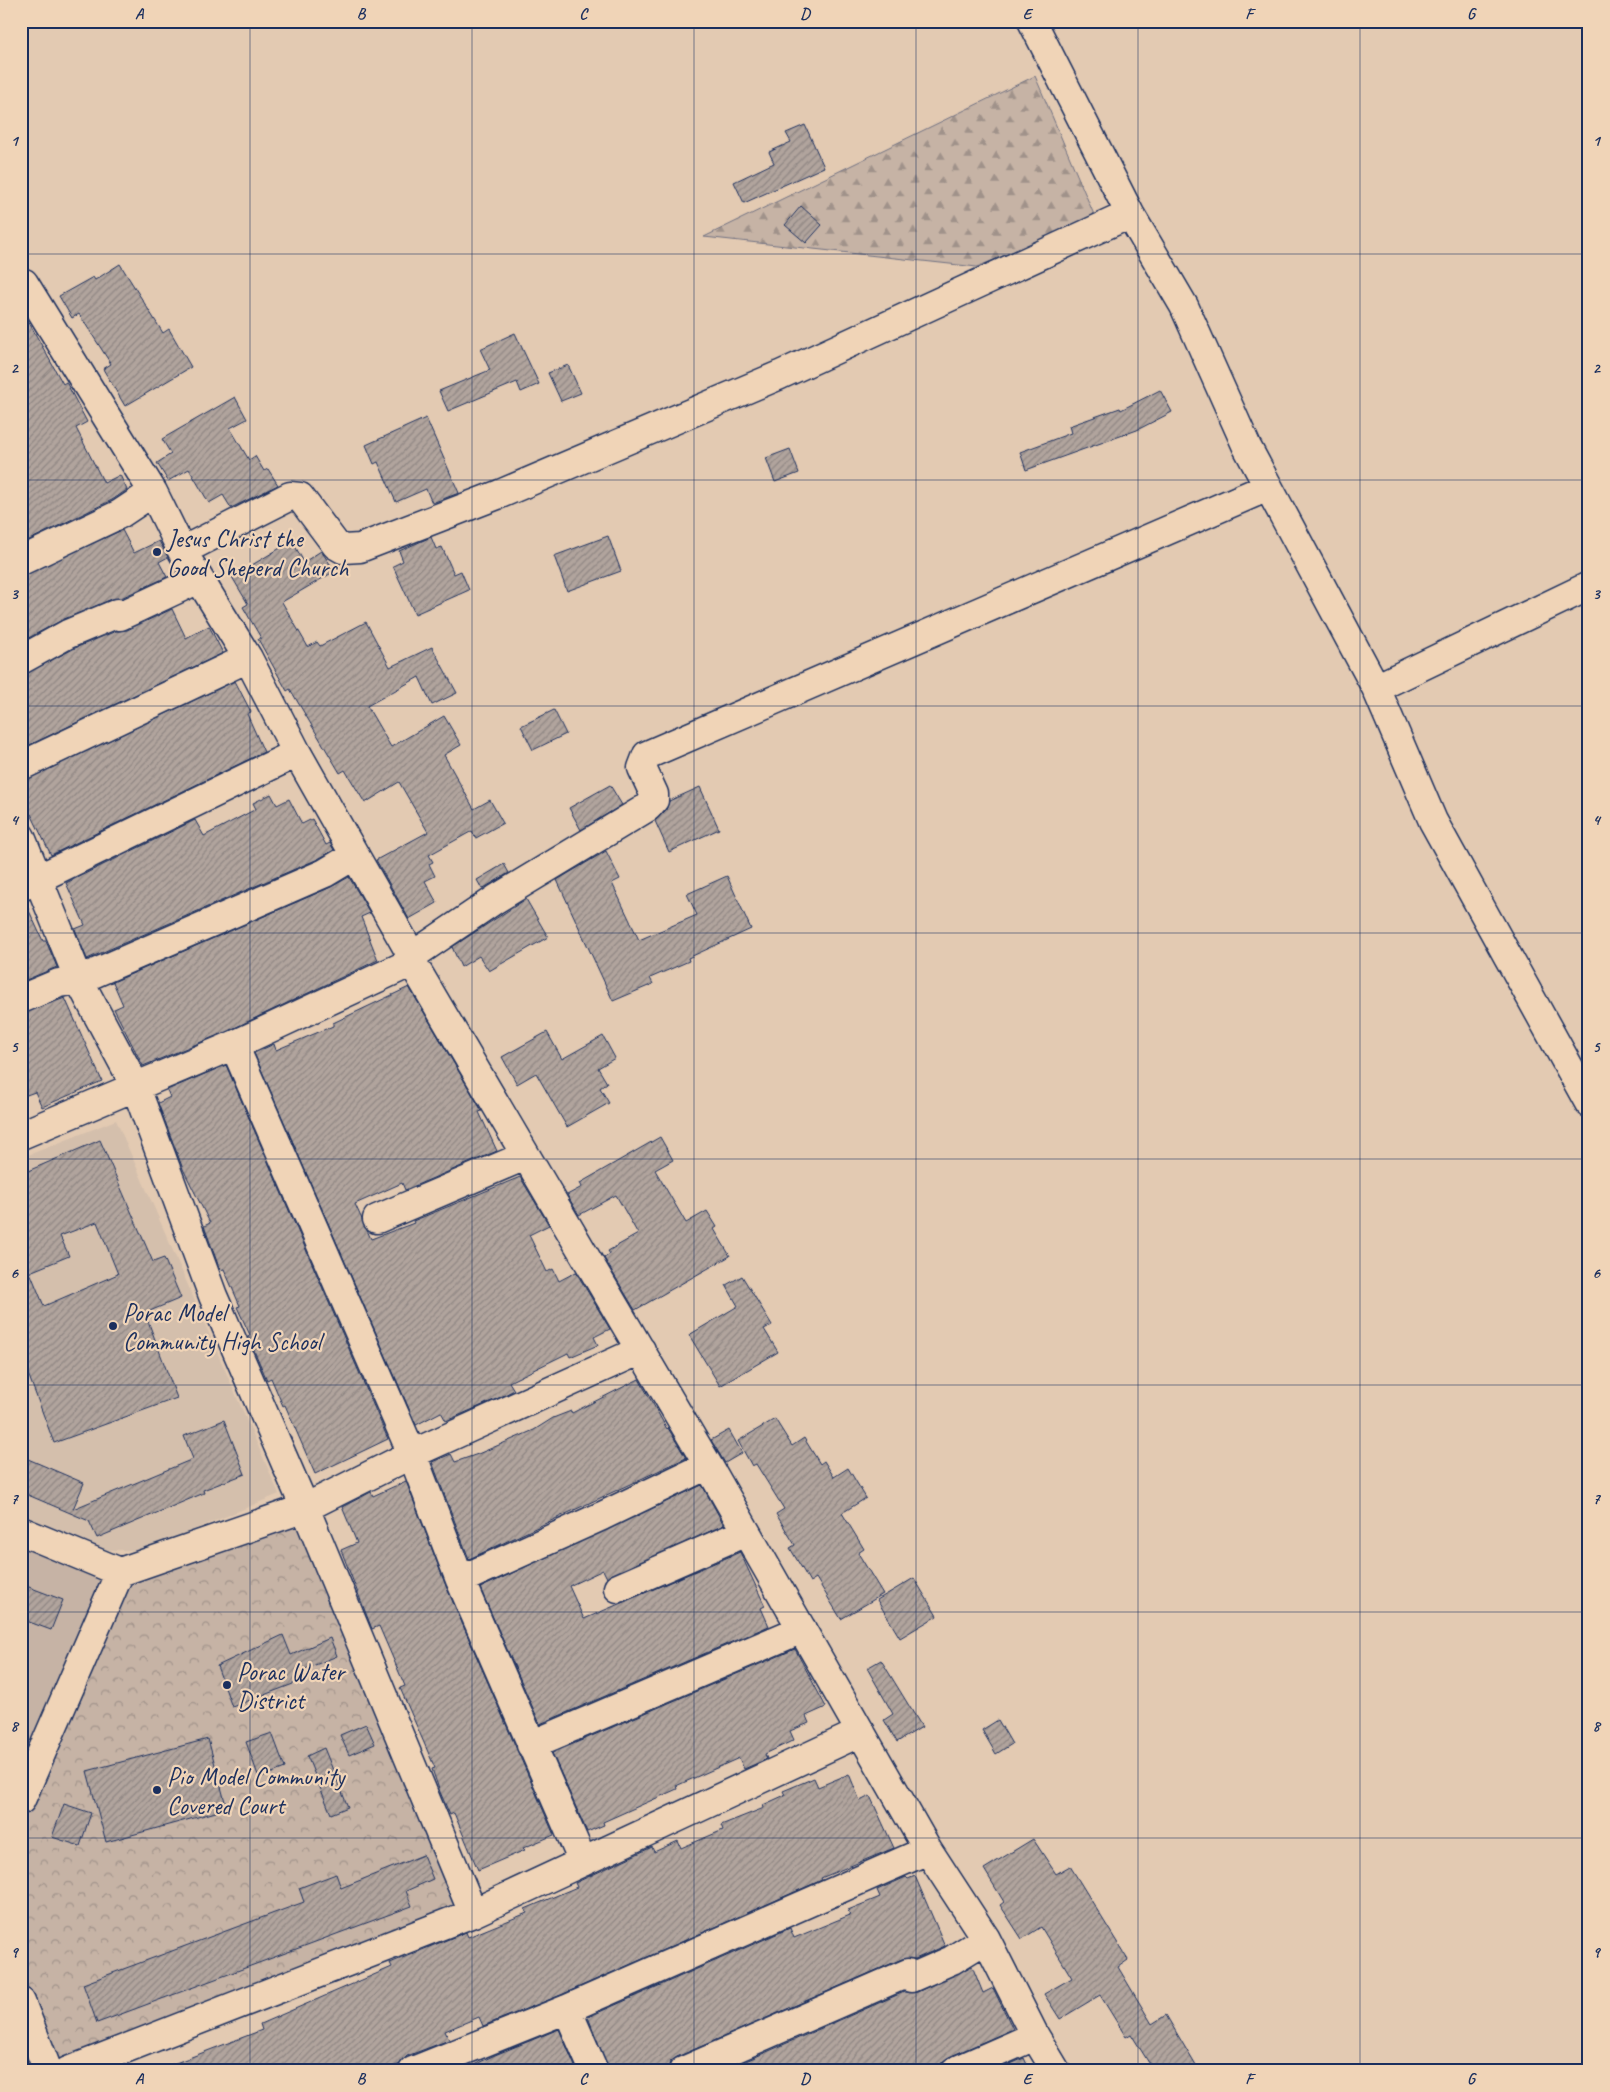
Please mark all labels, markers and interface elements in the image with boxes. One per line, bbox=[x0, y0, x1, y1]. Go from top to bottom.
text: A bbox=[135, 4, 145, 24]
text: B bbox=[357, 4, 367, 24]
text: C bbox=[579, 4, 589, 24]
text: D bbox=[800, 4, 811, 24]
text: E bbox=[1023, 4, 1034, 24]
text: F bbox=[1245, 4, 1256, 24]
text: G bbox=[1467, 4, 1477, 24]
text: 1 bbox=[10, 131, 19, 151]
text: 1 bbox=[1592, 131, 1601, 151]
text: 2 bbox=[10, 358, 19, 378]
text: 2 bbox=[1592, 358, 1601, 378]
place label: Jesus Christ the Good Sheperd Church bbox=[166, 523, 349, 584]
marker: Jesus Christ the Good Sheperd Church bbox=[151, 546, 163, 558]
text: 3 bbox=[10, 584, 19, 604]
text: 3 bbox=[1592, 584, 1601, 604]
text: 4 bbox=[10, 810, 19, 830]
text: 4 bbox=[1592, 810, 1601, 830]
text: 5 bbox=[11, 1037, 20, 1057]
text: 5 bbox=[1593, 1037, 1602, 1057]
text: 6 bbox=[10, 1263, 19, 1283]
text: 6 bbox=[1592, 1263, 1601, 1283]
place label: Porac Model Community High School bbox=[123, 1297, 325, 1358]
marker: Porac Model Community High School bbox=[107, 1320, 119, 1332]
text: 7 bbox=[10, 1489, 19, 1509]
text: 7 bbox=[1592, 1489, 1601, 1509]
place label: Porac Water District bbox=[237, 1656, 347, 1717]
marker: Porac Water District bbox=[221, 1679, 233, 1691]
text: 8 bbox=[10, 1716, 19, 1736]
text: 8 bbox=[1592, 1716, 1601, 1736]
place label: Pio Model Community Covered Court bbox=[167, 1761, 347, 1822]
marker: Pio Model Community Covered Court bbox=[151, 1784, 163, 1796]
text: 9 bbox=[10, 1942, 19, 1962]
text: 9 bbox=[1592, 1942, 1601, 1962]
text: A bbox=[135, 2069, 145, 2089]
text: B bbox=[357, 2069, 367, 2089]
text: C bbox=[579, 2069, 589, 2089]
text: D bbox=[800, 2069, 811, 2089]
text: E bbox=[1023, 2069, 1034, 2089]
text: F bbox=[1245, 2069, 1256, 2089]
text: G bbox=[1467, 2069, 1477, 2089]

